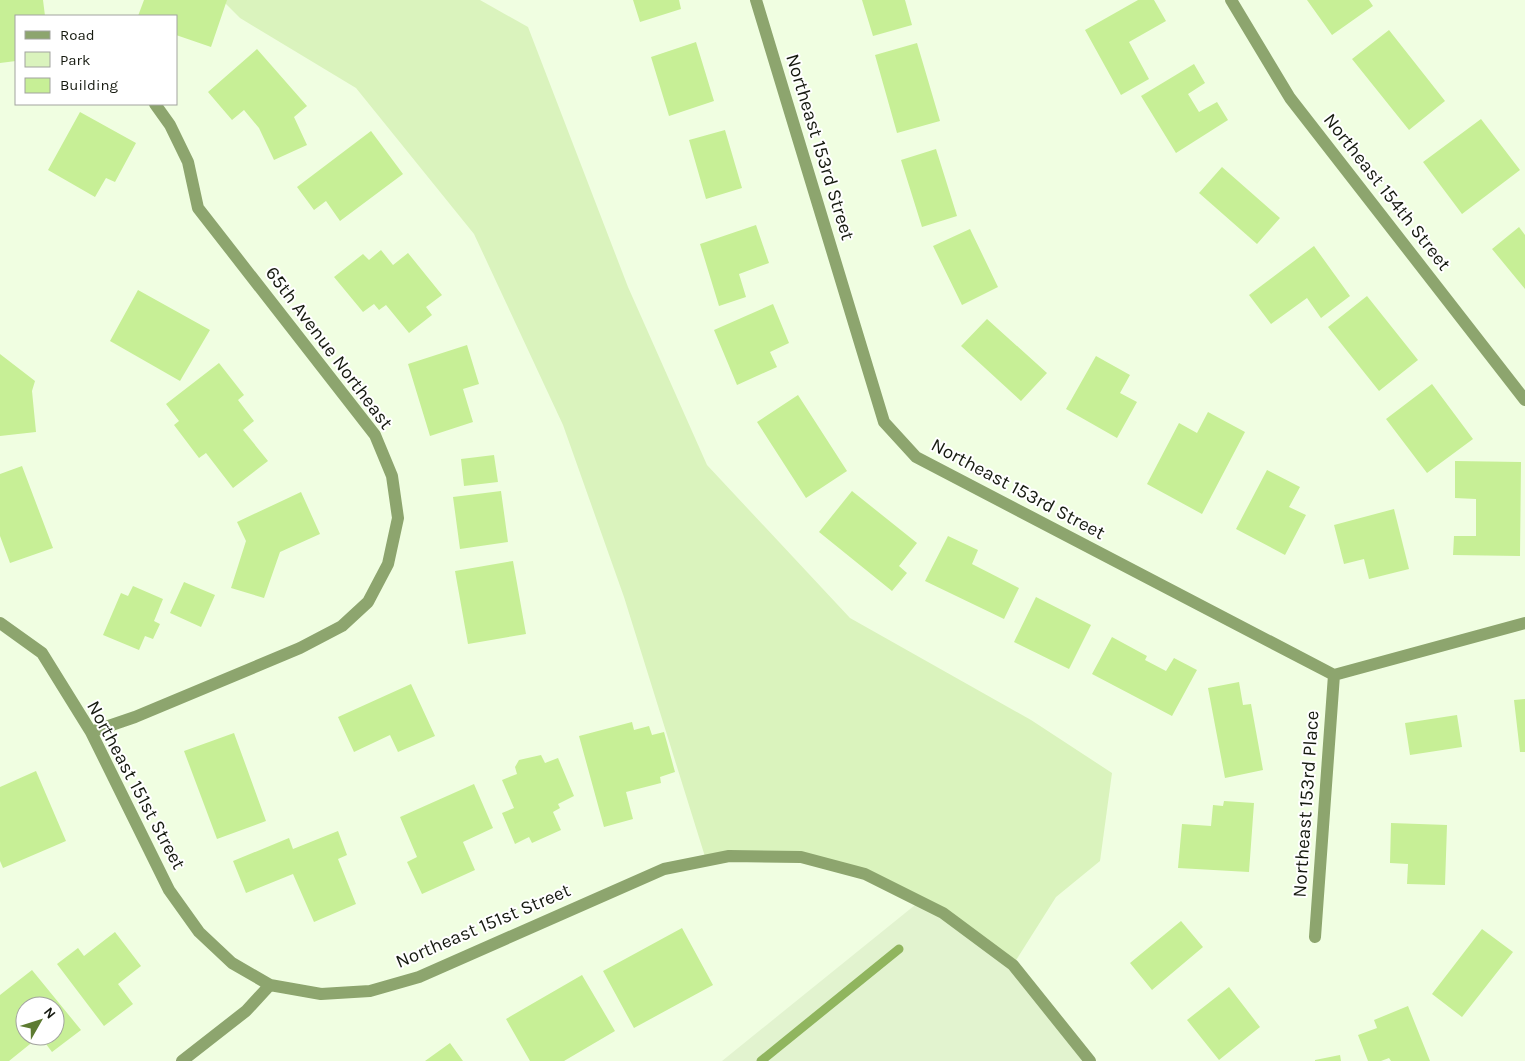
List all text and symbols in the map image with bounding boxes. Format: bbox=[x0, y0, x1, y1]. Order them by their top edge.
legend bbox=[15, 15, 178, 105]
text: Road bbox=[60, 26, 95, 44]
text: Park bbox=[60, 51, 90, 69]
street label: Northeast 153rd Street bbox=[781, 51, 859, 243]
text: Building bbox=[60, 76, 118, 94]
street label: Northeast 154th Street bbox=[1319, 109, 1455, 275]
street label: 65th Avenue Northeast bbox=[261, 262, 397, 434]
street label: Northeast 153rd Street bbox=[927, 434, 1109, 544]
street label: Northeast 151st Street bbox=[82, 697, 190, 873]
street label: Northeast 153rd Place bbox=[1288, 710, 1324, 898]
street label: Northeast 151st Street bbox=[392, 879, 574, 973]
north arrow bbox=[15, 996, 65, 1046]
text: N bbox=[40, 1004, 59, 1022]

